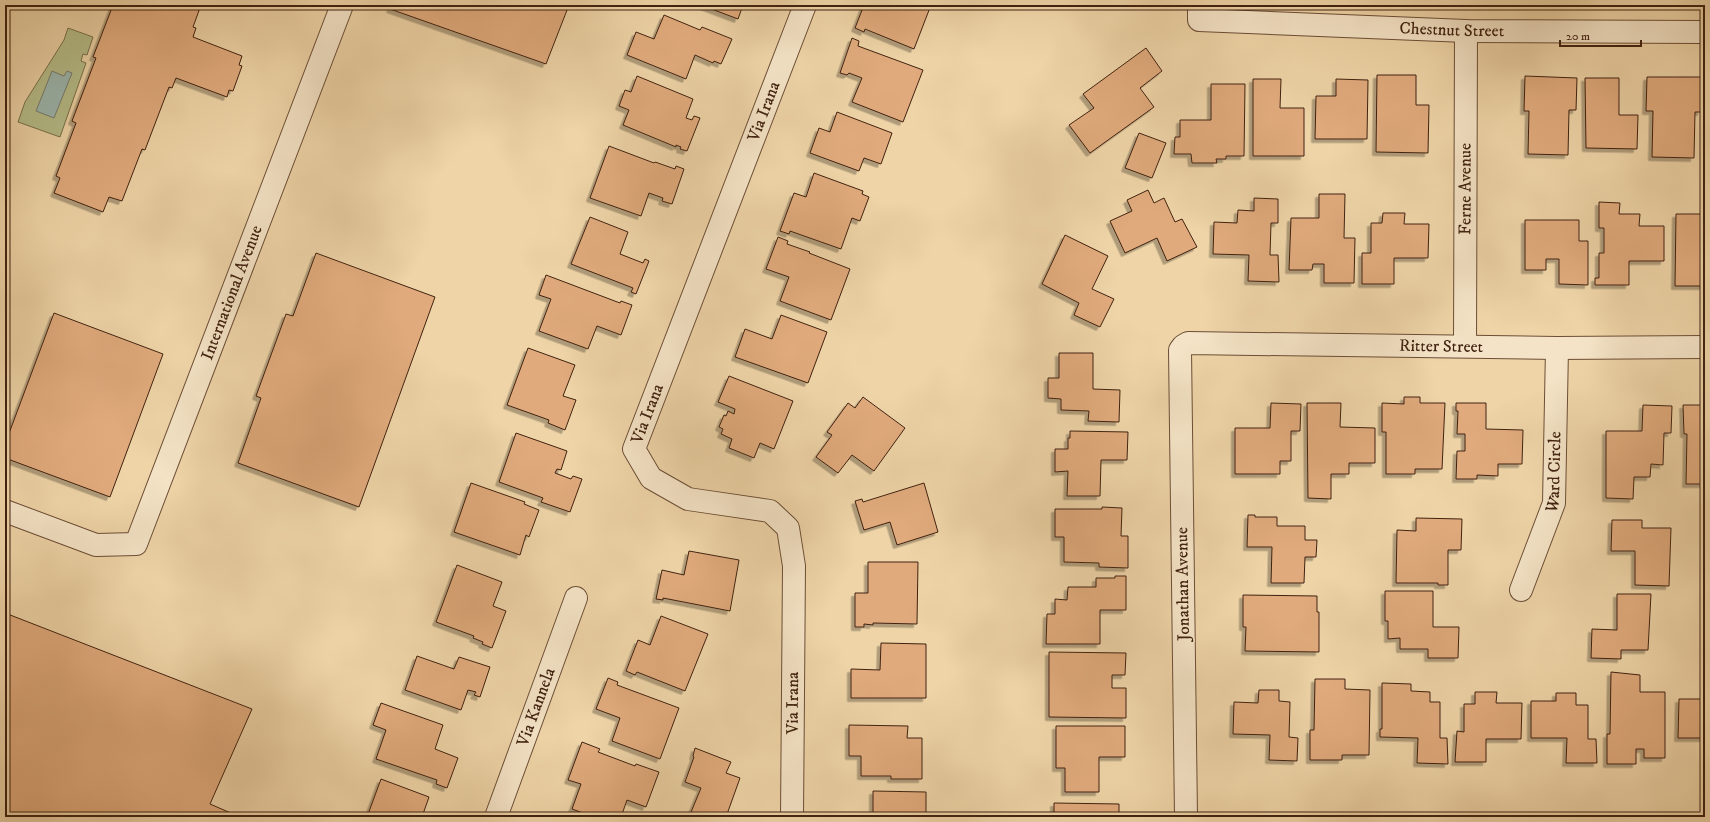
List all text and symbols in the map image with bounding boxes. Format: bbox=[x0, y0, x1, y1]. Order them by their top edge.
street label: Chestnut Street bbox=[1399, 17, 1505, 42]
scale bar bbox=[1560, 22, 1641, 48]
text: 20 m bbox=[1566, 29, 1590, 44]
street label: Via Irana bbox=[742, 78, 786, 146]
street label: Ferne Avenue bbox=[1454, 143, 1477, 235]
street label: International Avenue bbox=[196, 222, 268, 364]
street label: Ritter Street bbox=[1399, 335, 1484, 358]
street label: Via Irana bbox=[626, 380, 669, 448]
street label: Ward Circle bbox=[1540, 431, 1566, 517]
street label: Jonathan Avenue bbox=[1171, 527, 1195, 643]
street label: Via Kannela bbox=[511, 664, 561, 750]
street label: Via Irana bbox=[782, 671, 804, 735]

